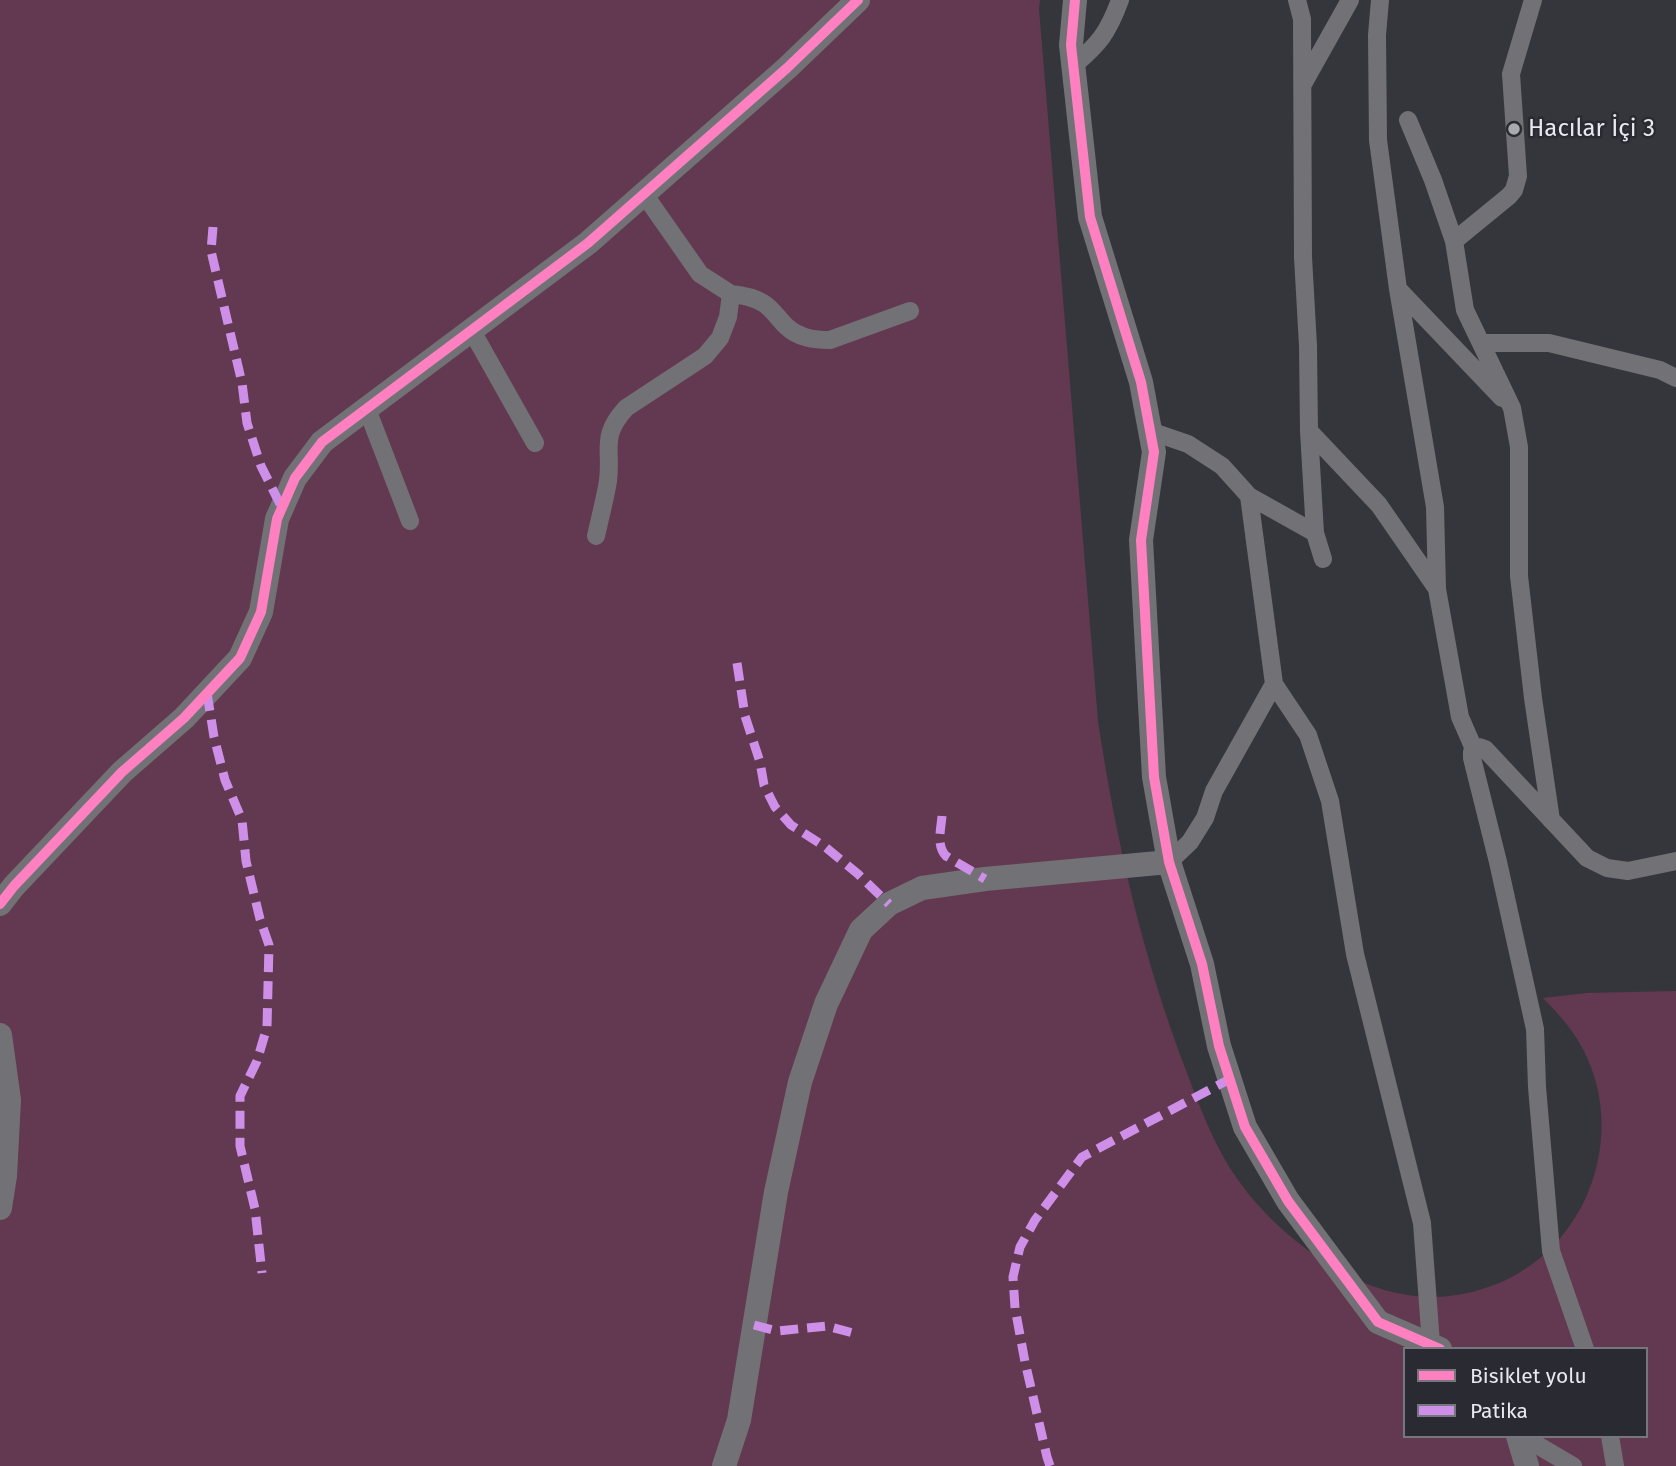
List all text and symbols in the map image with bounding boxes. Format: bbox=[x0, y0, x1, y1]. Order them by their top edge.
place label: Hacılar İçi 3 bbox=[1528, 115, 1655, 143]
marker: Hacılar İçi 3 bbox=[1506, 121, 1522, 137]
legend bbox=[1403, 1347, 1648, 1438]
text: Bisiklet yolu bbox=[1470, 1363, 1587, 1389]
text: Patika bbox=[1470, 1398, 1528, 1424]

